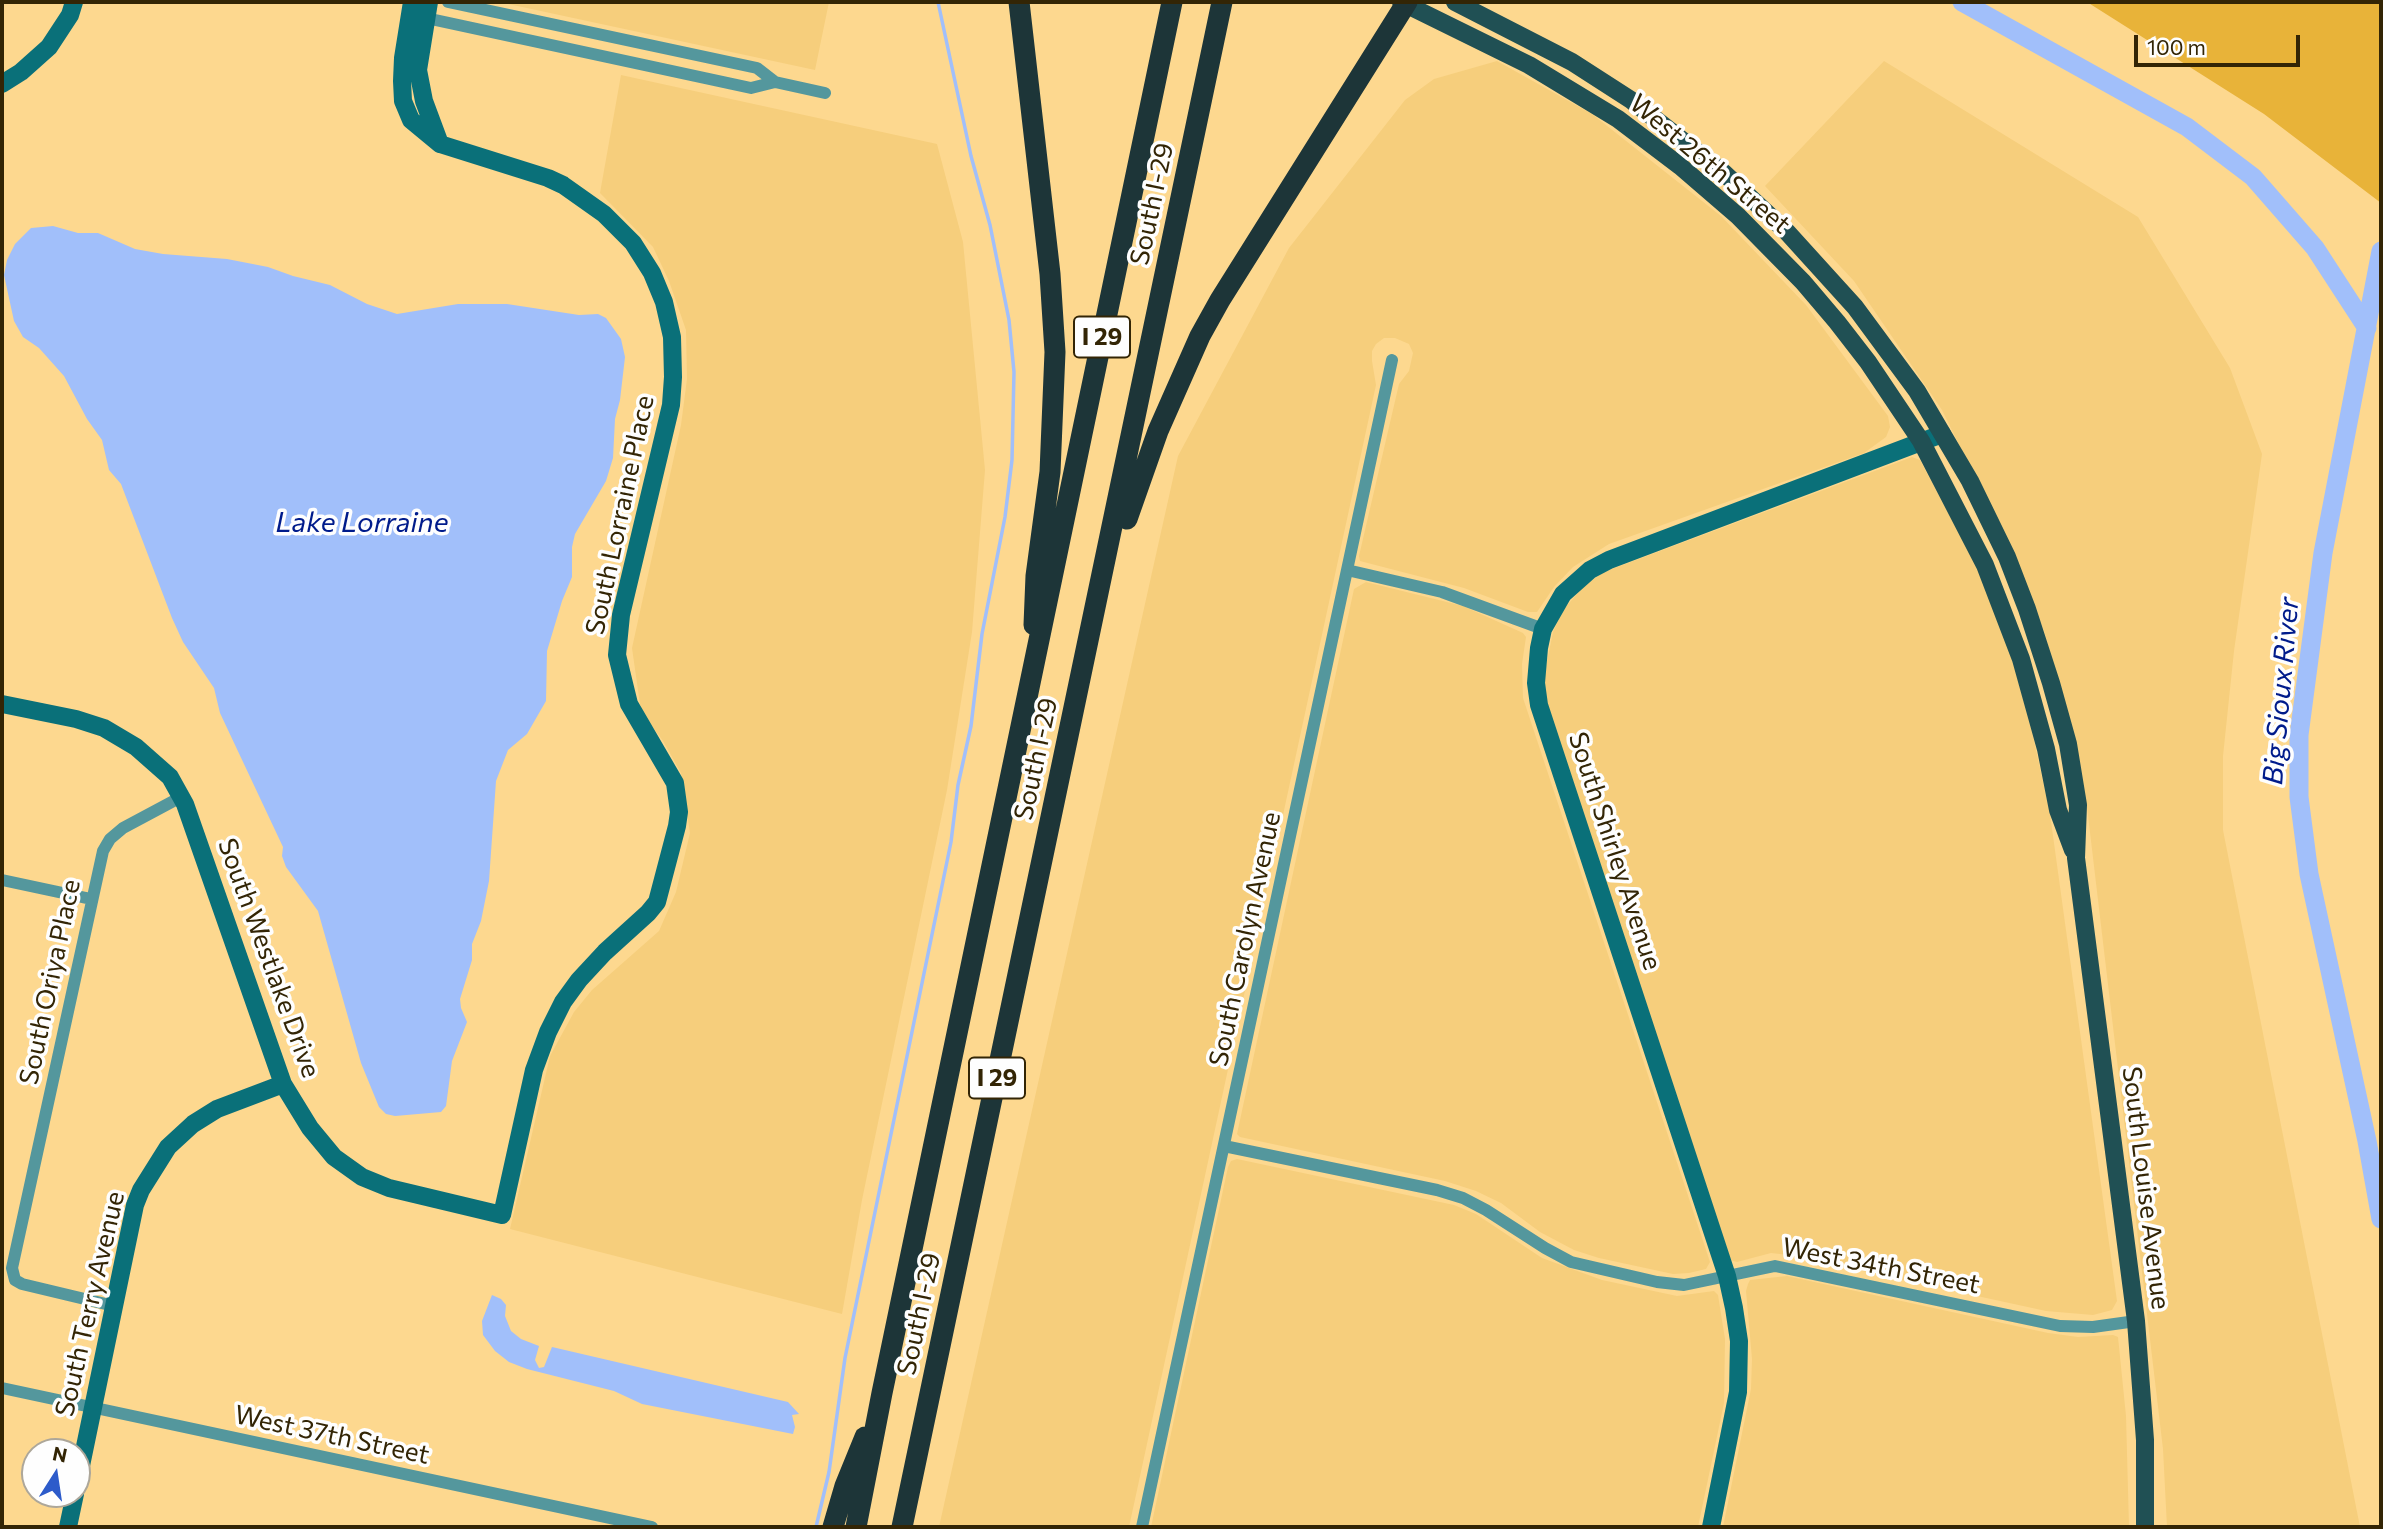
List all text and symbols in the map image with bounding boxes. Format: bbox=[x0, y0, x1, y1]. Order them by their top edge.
scale bar bbox=[2138, 21, 2304, 65]
text: 100 m bbox=[2147, 34, 2206, 59]
street label: West 26th Street bbox=[1623, 88, 1797, 240]
street label: South I-29 bbox=[1124, 140, 1180, 268]
road number: I 29 bbox=[1074, 316, 1130, 358]
street label: South Lorraine Place bbox=[579, 393, 661, 637]
water label: Lake Lorraine bbox=[276, 506, 448, 540]
water label: Big Sioux River bbox=[2256, 596, 2306, 786]
street label: South I-29 bbox=[1008, 695, 1064, 823]
street label: South Shirley Avenue bbox=[1562, 728, 1668, 974]
street label: South Carolyn Avenue bbox=[1203, 809, 1287, 1069]
street label: South Westlake Drive bbox=[211, 834, 327, 1082]
street label: South Oriya Place bbox=[13, 877, 87, 1087]
road number: I 29 bbox=[969, 1058, 1025, 1098]
street label: South Louise Avenue bbox=[2116, 1065, 2176, 1311]
street label: South Terry Avenue bbox=[49, 1188, 131, 1420]
street label: West 34th Street bbox=[1780, 1232, 1982, 1300]
street label: South I-29 bbox=[891, 1250, 947, 1378]
street label: West 37th Street bbox=[232, 1399, 432, 1471]
north arrow bbox=[21, 1438, 91, 1508]
text: N bbox=[51, 1441, 69, 1467]

